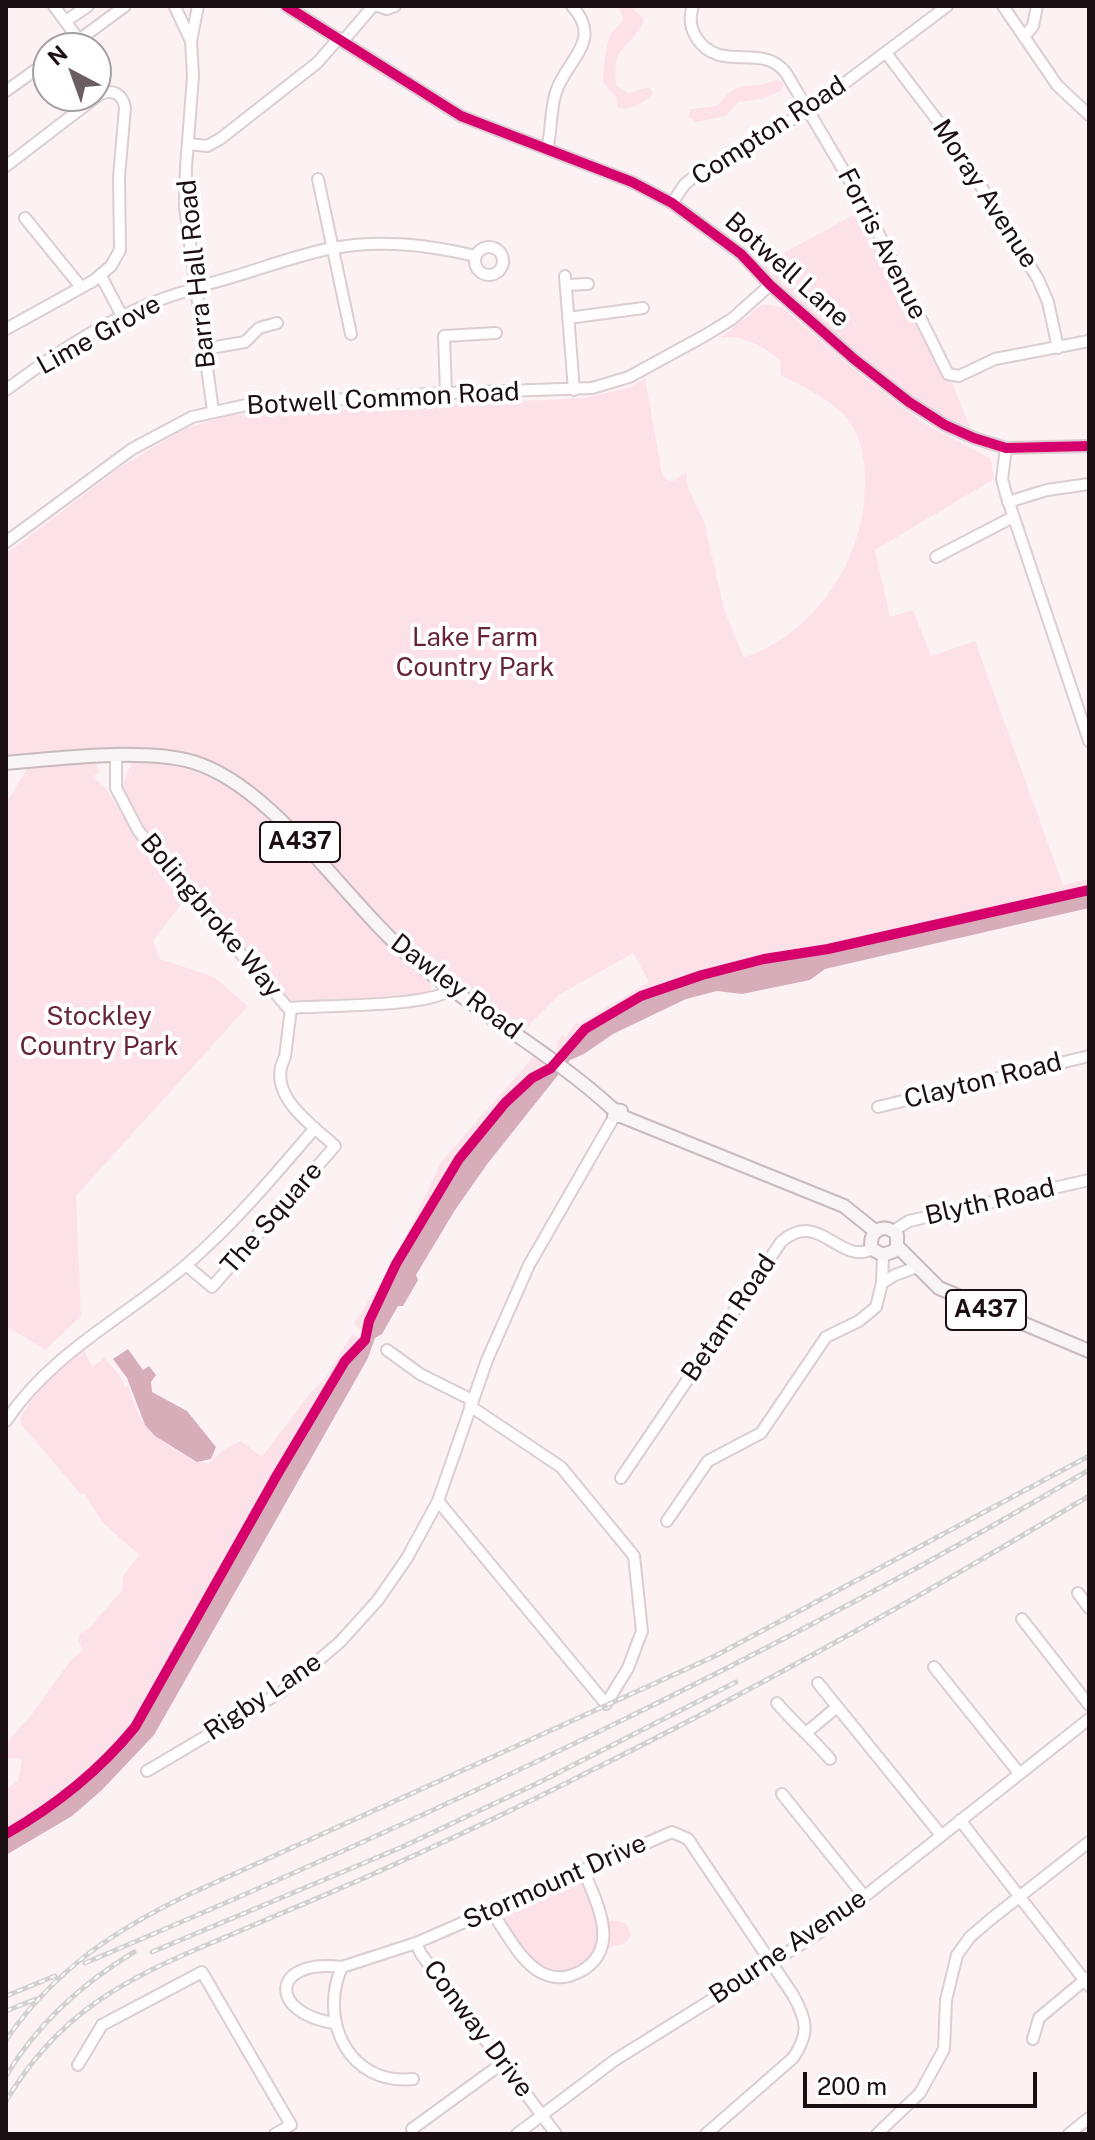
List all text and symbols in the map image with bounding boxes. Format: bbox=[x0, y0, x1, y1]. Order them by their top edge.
north arrow bbox=[32, 32, 112, 112]
text: N bbox=[43, 40, 73, 71]
street label: Compton Road bbox=[686, 70, 852, 192]
street label: Moray Avenue bbox=[925, 114, 1045, 274]
street label: Forris Avenue bbox=[831, 163, 933, 325]
street label: Barra Hall Road bbox=[172, 178, 222, 370]
street label: Botwell Lane bbox=[718, 206, 856, 334]
street label: Lime Grove bbox=[32, 288, 166, 382]
street label: Botwell Common Road bbox=[246, 376, 520, 422]
park label: Lake Farm Country Park bbox=[396, 622, 554, 684]
road number: A437 bbox=[260, 822, 340, 862]
street label: Bolingbroke Way bbox=[133, 828, 289, 1004]
street label: Dawley Road bbox=[384, 928, 528, 1046]
park label: Stockley Country Park bbox=[20, 1001, 178, 1062]
street label: Clayton Road bbox=[901, 1046, 1065, 1116]
street label: The Square bbox=[215, 1155, 329, 1281]
street label: Blyth Road bbox=[922, 1172, 1058, 1232]
street label: Betam Road bbox=[675, 1249, 783, 1387]
road number: A437 bbox=[946, 1290, 1026, 1330]
street label: Rigby Lane bbox=[199, 1647, 327, 1747]
street label: Stormount Drive bbox=[459, 1828, 651, 1936]
street label: Bourne Avenue bbox=[703, 1883, 873, 2011]
street label: Conway Drive bbox=[416, 1954, 540, 2104]
scale bar bbox=[807, 2056, 1041, 2106]
text: 200 m bbox=[817, 2072, 887, 2100]

